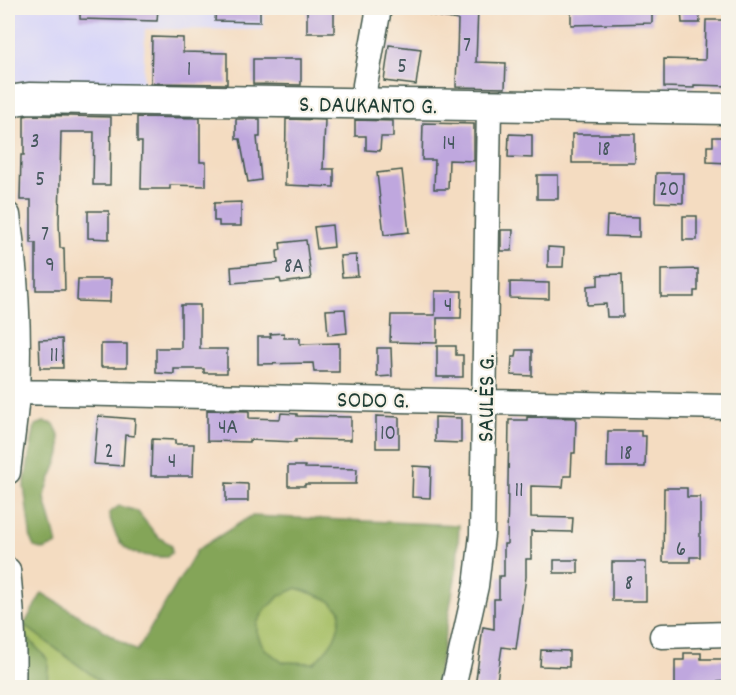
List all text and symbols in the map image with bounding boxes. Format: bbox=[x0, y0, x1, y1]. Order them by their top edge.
house number: 7 bbox=[463, 32, 471, 62]
house number: 5 bbox=[397, 53, 407, 83]
house number: 1 bbox=[187, 56, 191, 86]
street label: S. DAUKANTO G. bbox=[299, 89, 437, 125]
house number: 3 bbox=[30, 128, 40, 158]
house number: 14 bbox=[442, 130, 456, 160]
house number: 18 bbox=[597, 136, 611, 166]
house number: 5 bbox=[35, 166, 45, 196]
house number: 20 bbox=[659, 176, 679, 206]
house number: 7 bbox=[41, 221, 49, 251]
house number: 9 bbox=[45, 252, 55, 282]
house number: 8A bbox=[284, 253, 304, 283]
house number: 4 bbox=[444, 292, 452, 322]
house number: 11 bbox=[49, 342, 59, 372]
street label: SAULĖS G. bbox=[470, 354, 506, 442]
street label: SODO G. bbox=[337, 384, 409, 420]
house number: 4A bbox=[218, 414, 238, 444]
house number: 10 bbox=[380, 420, 396, 450]
house number: 2 bbox=[104, 438, 114, 468]
house number: 18 bbox=[619, 440, 633, 470]
house number: 4 bbox=[168, 448, 176, 478]
house number: 11 bbox=[514, 477, 524, 507]
house number: 6 bbox=[676, 536, 686, 566]
house number: 8 bbox=[625, 570, 633, 600]

